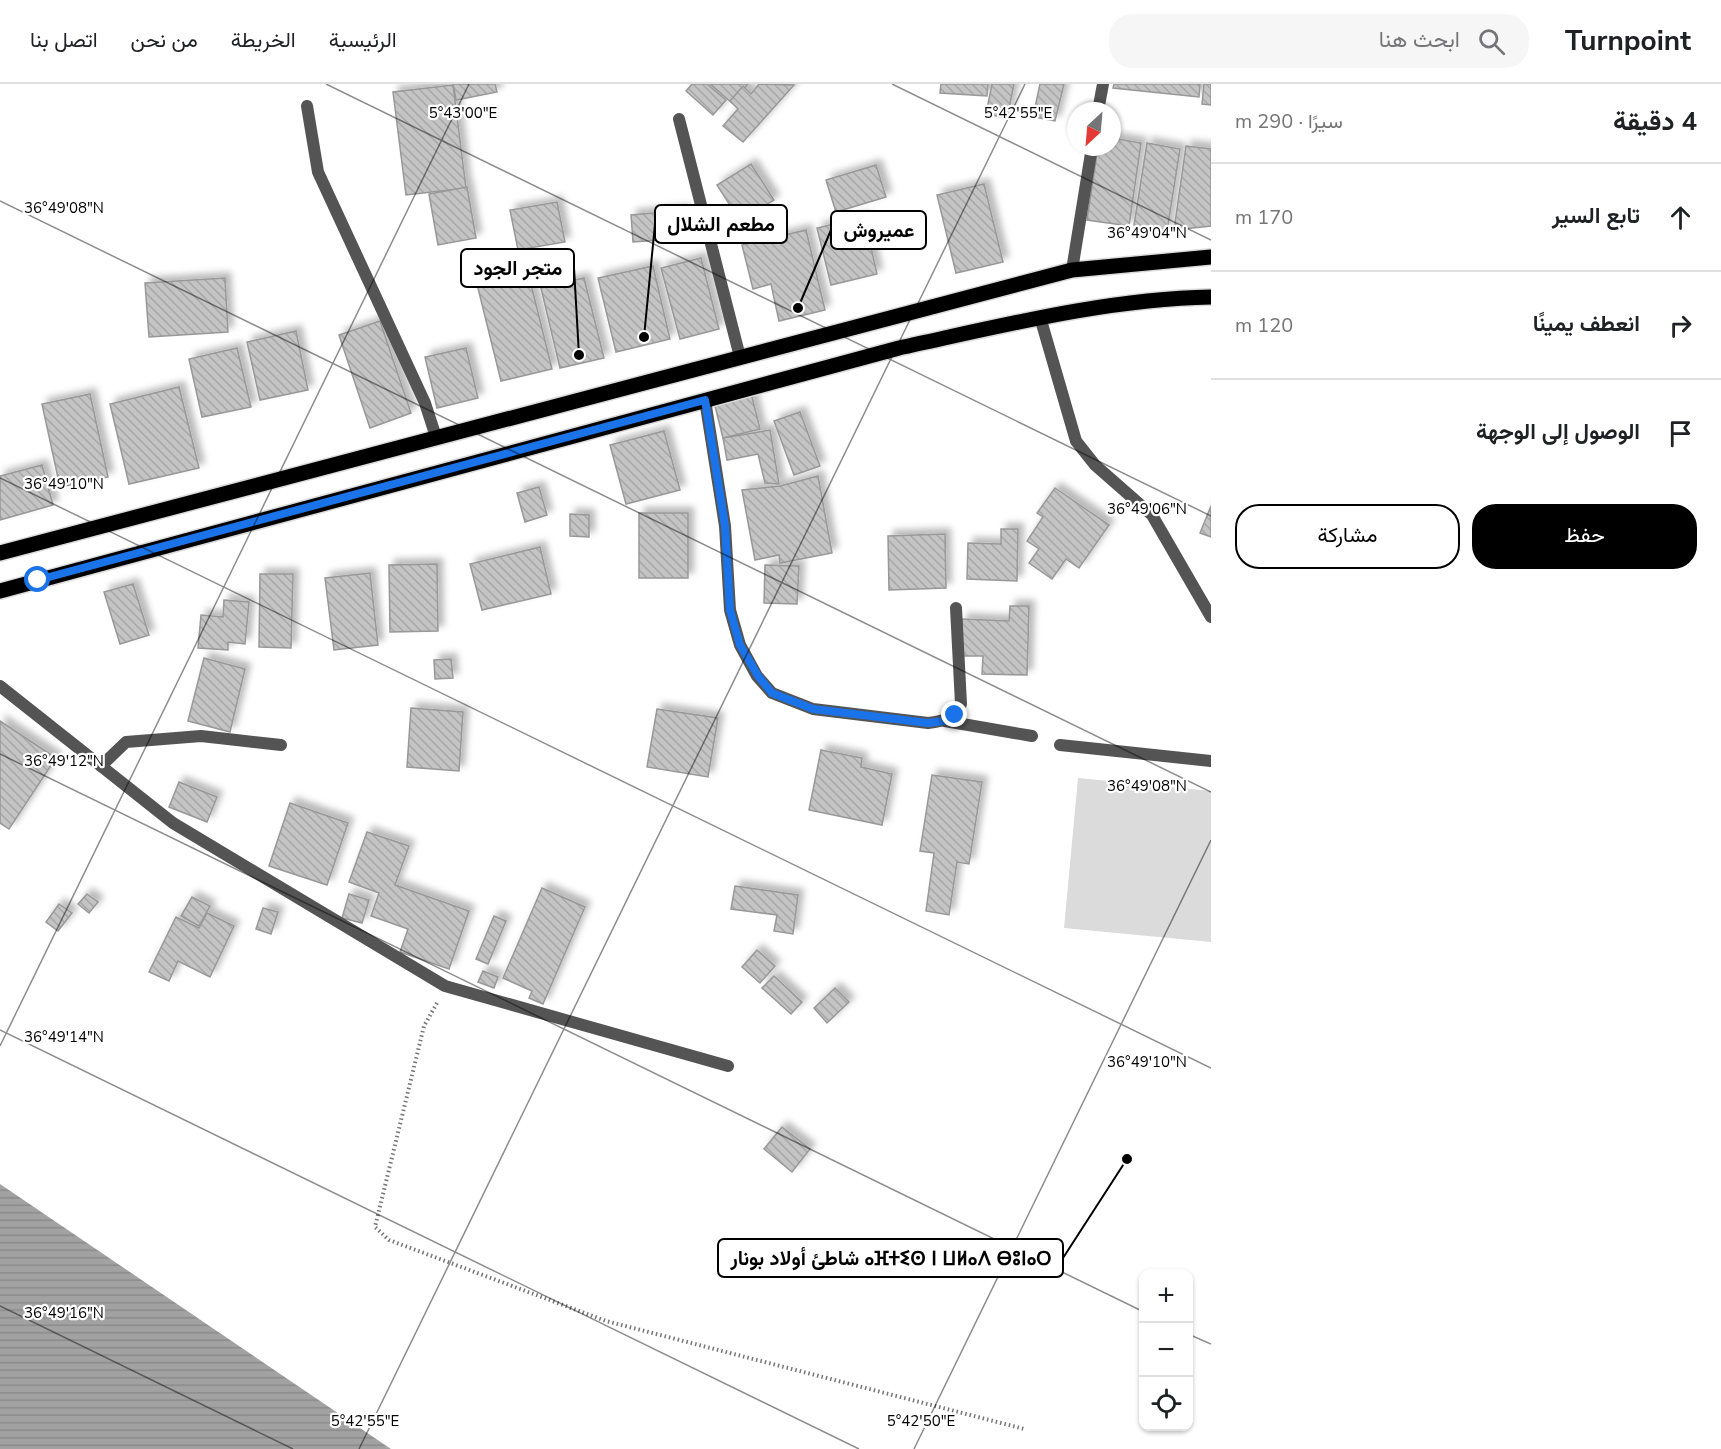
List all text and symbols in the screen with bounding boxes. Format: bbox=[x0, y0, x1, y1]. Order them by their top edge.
search box bbox=[1109, 14, 1529, 68]
text: Turnpoint bbox=[1565, 22, 1691, 60]
text: ابحث هنا bbox=[1379, 25, 1460, 55]
icon: search bbox=[1475, 25, 1508, 58]
text: اتصل بنا bbox=[30, 26, 98, 54]
text: من نحن bbox=[131, 26, 198, 54]
text: الخريطة bbox=[231, 26, 296, 54]
text: الرئيسية bbox=[329, 26, 397, 54]
north arrow bbox=[1067, 102, 1121, 156]
text: 5°43'00"E bbox=[429, 103, 497, 123]
text: 5°42'55"E bbox=[984, 103, 1052, 123]
text: 4 دقيقة bbox=[1613, 104, 1697, 139]
text: سيرًا · 290 m bbox=[1235, 108, 1343, 135]
text: 36°49'08"N bbox=[24, 198, 104, 218]
text: تابع السير bbox=[1552, 201, 1640, 231]
icon: ahead bbox=[1664, 201, 1697, 234]
text: 170 m bbox=[1235, 204, 1293, 231]
callout: مطعم الشلال bbox=[655, 205, 787, 243]
text: مطعم الشلال bbox=[667, 211, 775, 238]
callout: عميروش bbox=[831, 211, 926, 249]
text: عميروش bbox=[844, 217, 915, 244]
text: 36°49'04"N bbox=[1107, 223, 1187, 243]
callout: متجر الجود bbox=[461, 249, 574, 287]
text: متجر الجود bbox=[474, 255, 563, 282]
text: انعطف يمينًا bbox=[1533, 309, 1640, 339]
icon: right bbox=[1664, 309, 1697, 342]
text: 120 m bbox=[1235, 312, 1293, 339]
text: الوصول إلى الوجهة bbox=[1476, 417, 1640, 447]
icon: arrive bbox=[1664, 417, 1697, 450]
text: 36°49'10"N bbox=[24, 474, 104, 494]
text: 36°49'06"N bbox=[1107, 499, 1187, 519]
button: مشاركة bbox=[1235, 504, 1460, 569]
button: حفظ bbox=[1472, 504, 1697, 569]
route start bbox=[24, 566, 50, 592]
route end bbox=[941, 701, 967, 727]
text: 36°49'12"N bbox=[24, 751, 104, 771]
text: 36°49'08"N bbox=[1107, 776, 1187, 796]
text: 36°49'14"N bbox=[24, 1027, 104, 1047]
text: 36°49'10"N bbox=[1107, 1052, 1187, 1072]
callout: شاطئ أولاد بونار ⴰⴼⵜⵉⵙ ⵏ ⵡⵍⴰⴷ ⴱⵓⵏⴰⵔ bbox=[718, 1239, 1063, 1277]
text: شاطئ أولاد بونار ⴰⴼⵜⵉⵙ ⵏ ⵡⵍⴰⴷ ⴱⵓⵏⴰⵔ bbox=[729, 1245, 1052, 1272]
map controls bbox=[1139, 1269, 1193, 1431]
button: + bbox=[1139, 1269, 1193, 1323]
text: 36°49'16"N bbox=[24, 1303, 104, 1323]
button: − bbox=[1139, 1323, 1193, 1377]
button: locate bbox=[1139, 1377, 1193, 1431]
text: 5°42'55"E bbox=[331, 1411, 399, 1431]
text: 5°42'50"E bbox=[887, 1411, 955, 1431]

